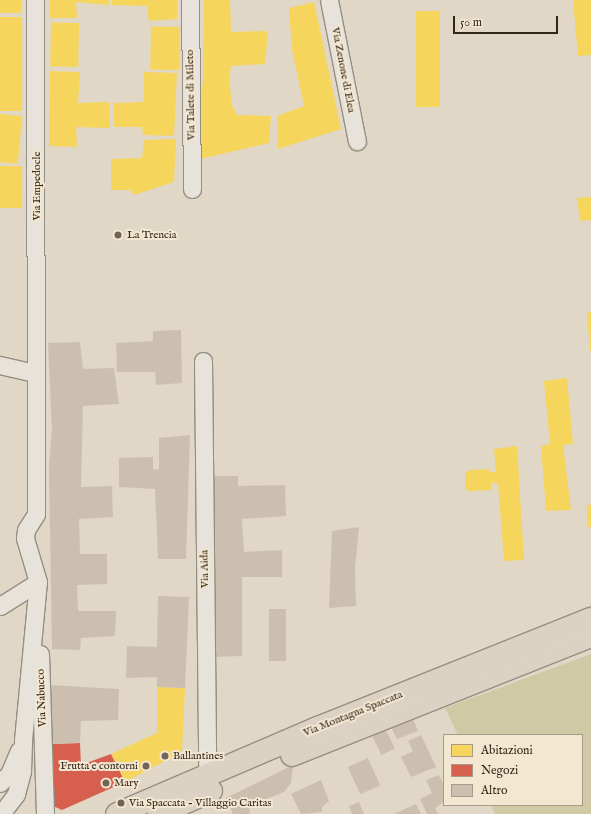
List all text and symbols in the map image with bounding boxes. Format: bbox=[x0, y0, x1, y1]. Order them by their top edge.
scale bar bbox=[455, 8, 560, 34]
text: 50 m bbox=[460, 15, 482, 30]
street label: Via Zenone di Elea bbox=[328, 26, 358, 114]
street label: Via Talete di Mileto bbox=[184, 50, 198, 140]
street label: Via Empedocle bbox=[30, 152, 44, 220]
place label: La Trencia bbox=[127, 228, 177, 242]
marker: La Trencia bbox=[112, 229, 124, 241]
street label: Via Aida bbox=[198, 550, 212, 588]
street label: Via Nabucco bbox=[34, 669, 50, 727]
street label: Via Montagna Spaccata bbox=[301, 688, 405, 740]
legend bbox=[443, 734, 583, 806]
text: Abitazioni bbox=[481, 743, 533, 758]
place label: Ballantines bbox=[173, 749, 223, 763]
marker: Ballantines bbox=[160, 751, 170, 761]
place label: Frutta e contorni bbox=[60, 759, 138, 773]
marker: Frutta e contorni bbox=[141, 761, 151, 771]
text: Negozi bbox=[481, 763, 518, 778]
place label: Mary bbox=[114, 776, 139, 790]
marker: Mary bbox=[101, 778, 111, 788]
text: Altro bbox=[481, 783, 507, 798]
place label: Via Spaccata - Villaggio Caritas bbox=[129, 796, 271, 810]
marker: Via Spaccata - Villaggio Caritas bbox=[116, 798, 126, 808]

